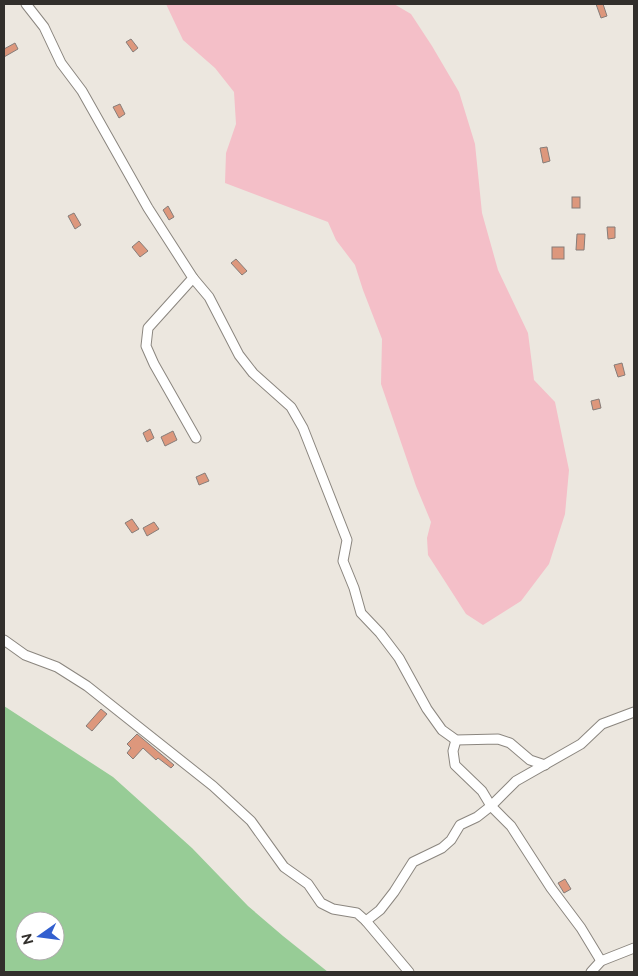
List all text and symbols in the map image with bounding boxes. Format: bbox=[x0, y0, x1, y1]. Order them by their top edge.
north arrow bbox=[15, 911, 65, 961]
text: N bbox=[18, 932, 36, 946]

